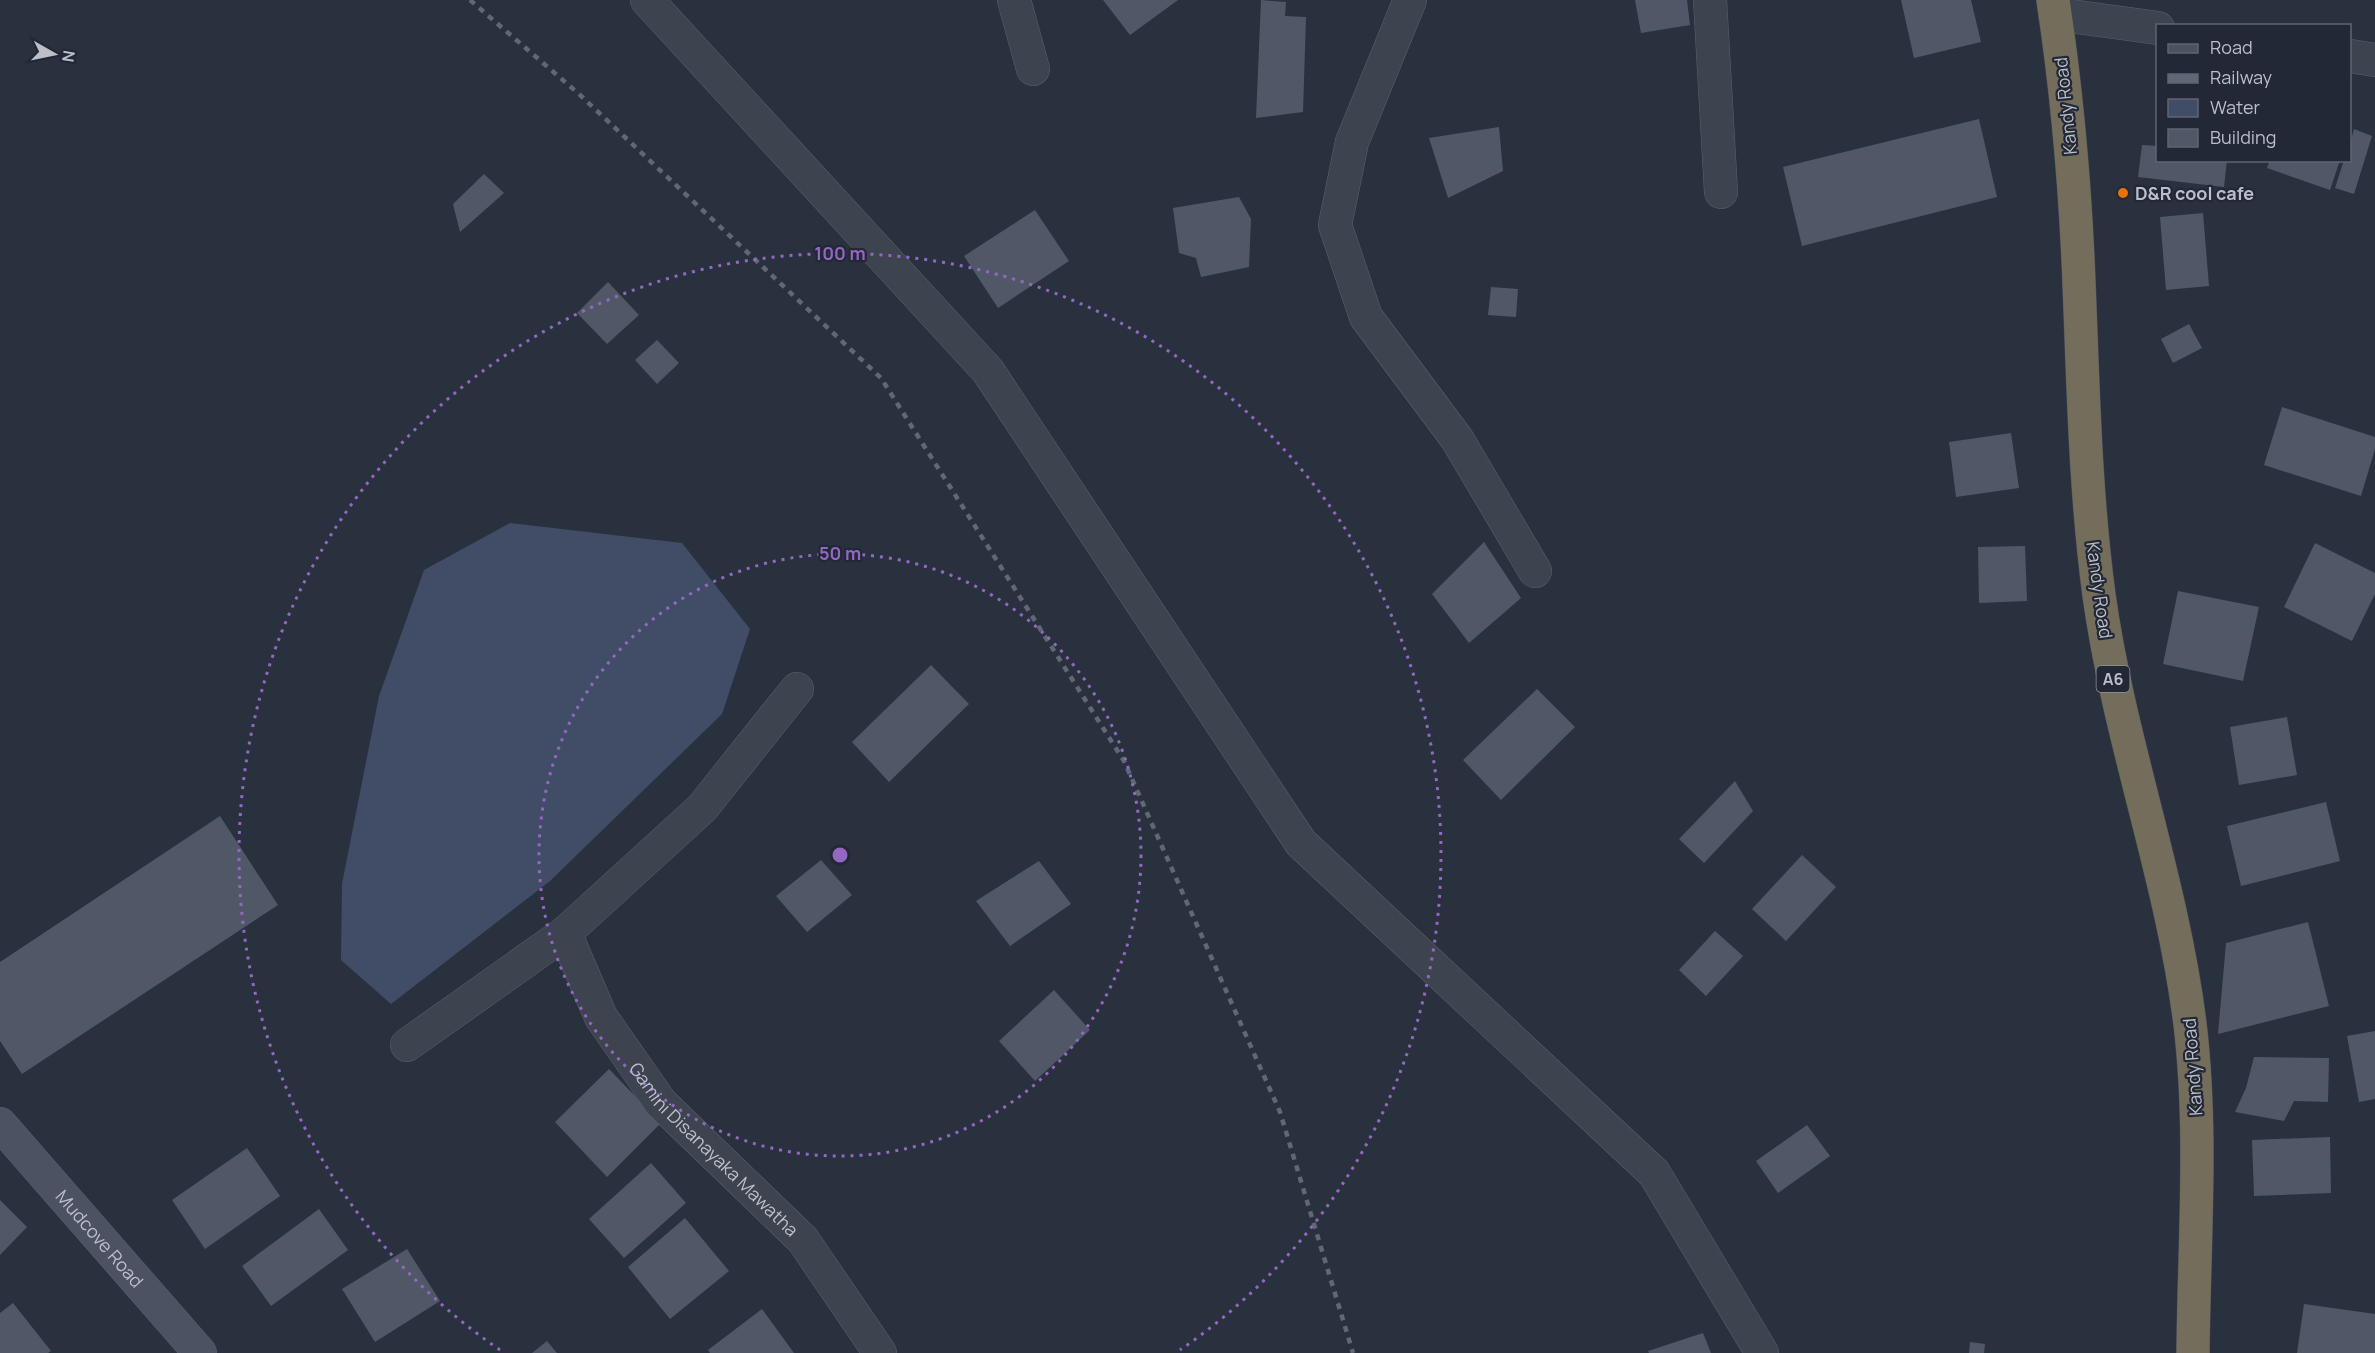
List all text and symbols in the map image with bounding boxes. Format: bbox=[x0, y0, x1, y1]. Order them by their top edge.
north arrow bbox=[24, 24, 84, 84]
legend bbox=[2156, 24, 2351, 162]
text: Road bbox=[2210, 35, 2253, 59]
text: N bbox=[57, 49, 81, 64]
street label: Kandy Road bbox=[2048, 56, 2082, 156]
text: Railway bbox=[2210, 65, 2272, 89]
text: Water bbox=[2210, 95, 2260, 119]
text: Building bbox=[2210, 125, 2276, 149]
place label: D&R cool cafe bbox=[2135, 181, 2254, 205]
marker: D&R cool cafe bbox=[2116, 186, 2130, 200]
text: 100 m bbox=[814, 241, 866, 265]
street label: Kandy Road bbox=[2081, 540, 2119, 640]
text: 50 m bbox=[819, 541, 861, 565]
road number: A6 bbox=[2096, 666, 2130, 692]
centre of rings bbox=[830, 845, 850, 865]
street label: Kandy Road bbox=[2177, 1017, 2207, 1117]
street label: Gamini Disanayaka Mawatha bbox=[624, 1057, 804, 1241]
street label: Mudcove Road bbox=[51, 1185, 149, 1292]

